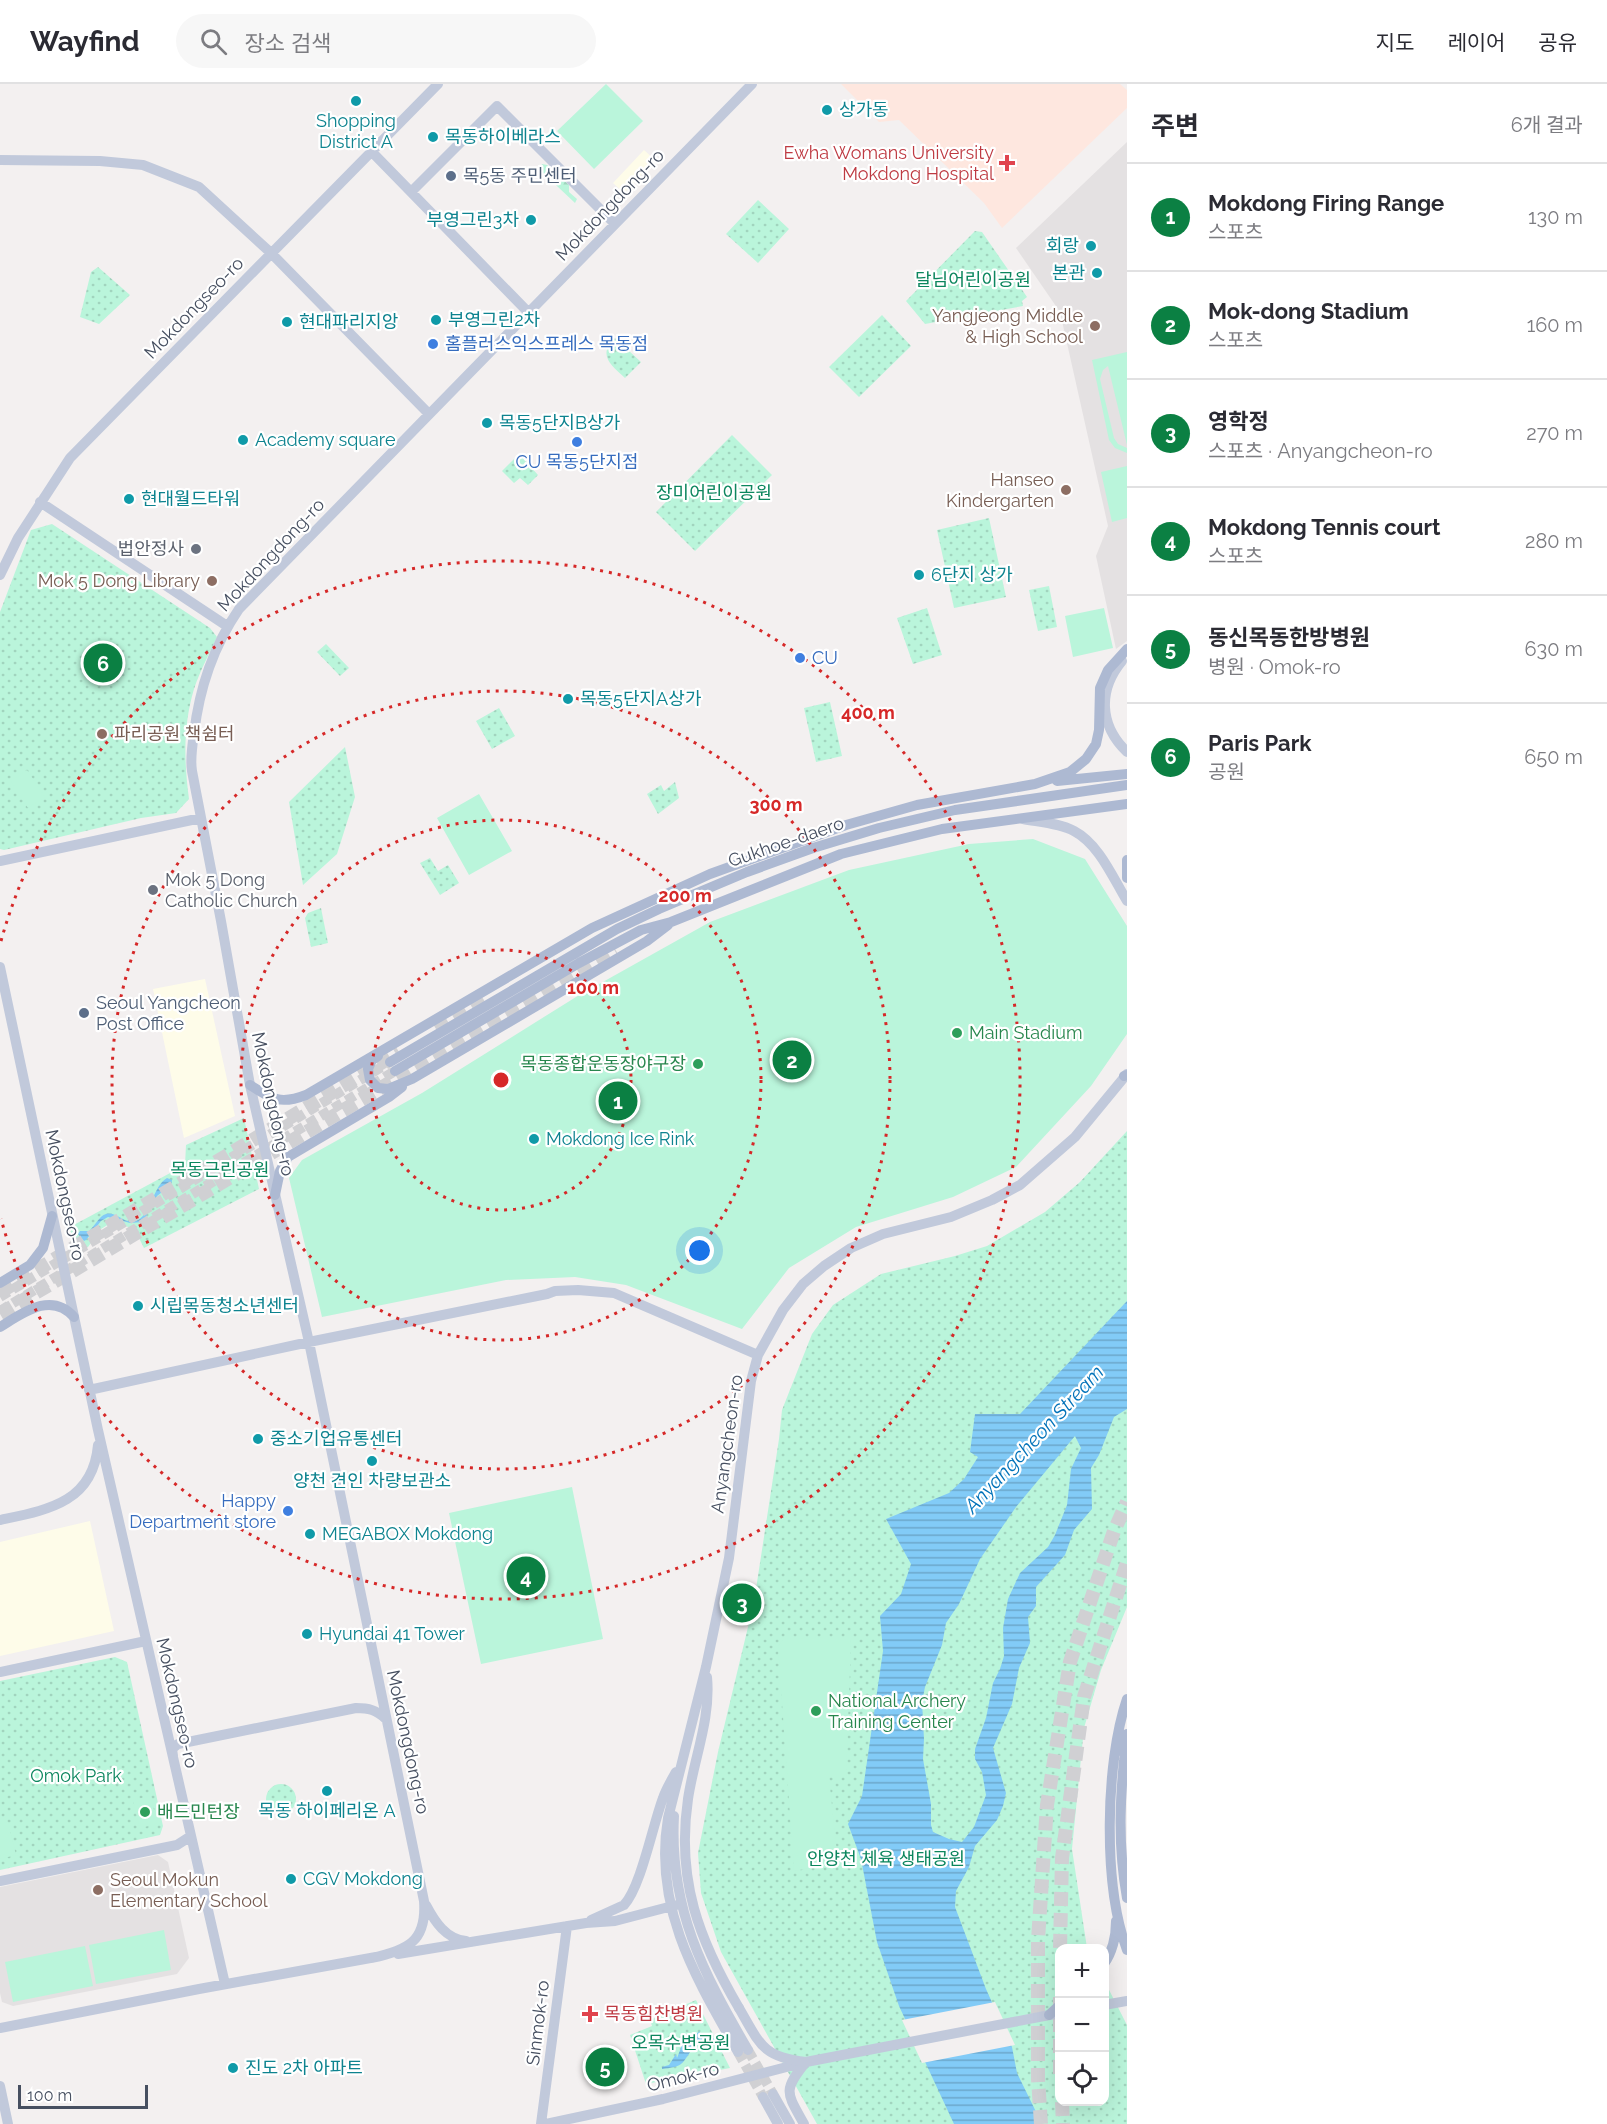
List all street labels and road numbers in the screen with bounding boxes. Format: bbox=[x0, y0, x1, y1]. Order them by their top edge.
street label: Mokdongdong-ro bbox=[551, 144, 668, 265]
street label: Mokdongseo-ro bbox=[140, 252, 248, 363]
street label: Mokdongdong-ro bbox=[213, 494, 329, 616]
street label: Gukhoe-daero bbox=[725, 812, 847, 871]
street label: Mokdongdong-ro bbox=[248, 1030, 299, 1178]
street label: Mokdongseo-ro bbox=[41, 1128, 90, 1263]
street label: Anyangcheon-ro bbox=[706, 1373, 747, 1515]
street label: Mokdongseo-ro bbox=[152, 1636, 203, 1770]
street label: Mokdongdong-ro bbox=[383, 1668, 434, 1816]
street label: Sinmok-ro bbox=[522, 1979, 553, 2067]
street label: Omok-ro bbox=[645, 2057, 721, 2096]

